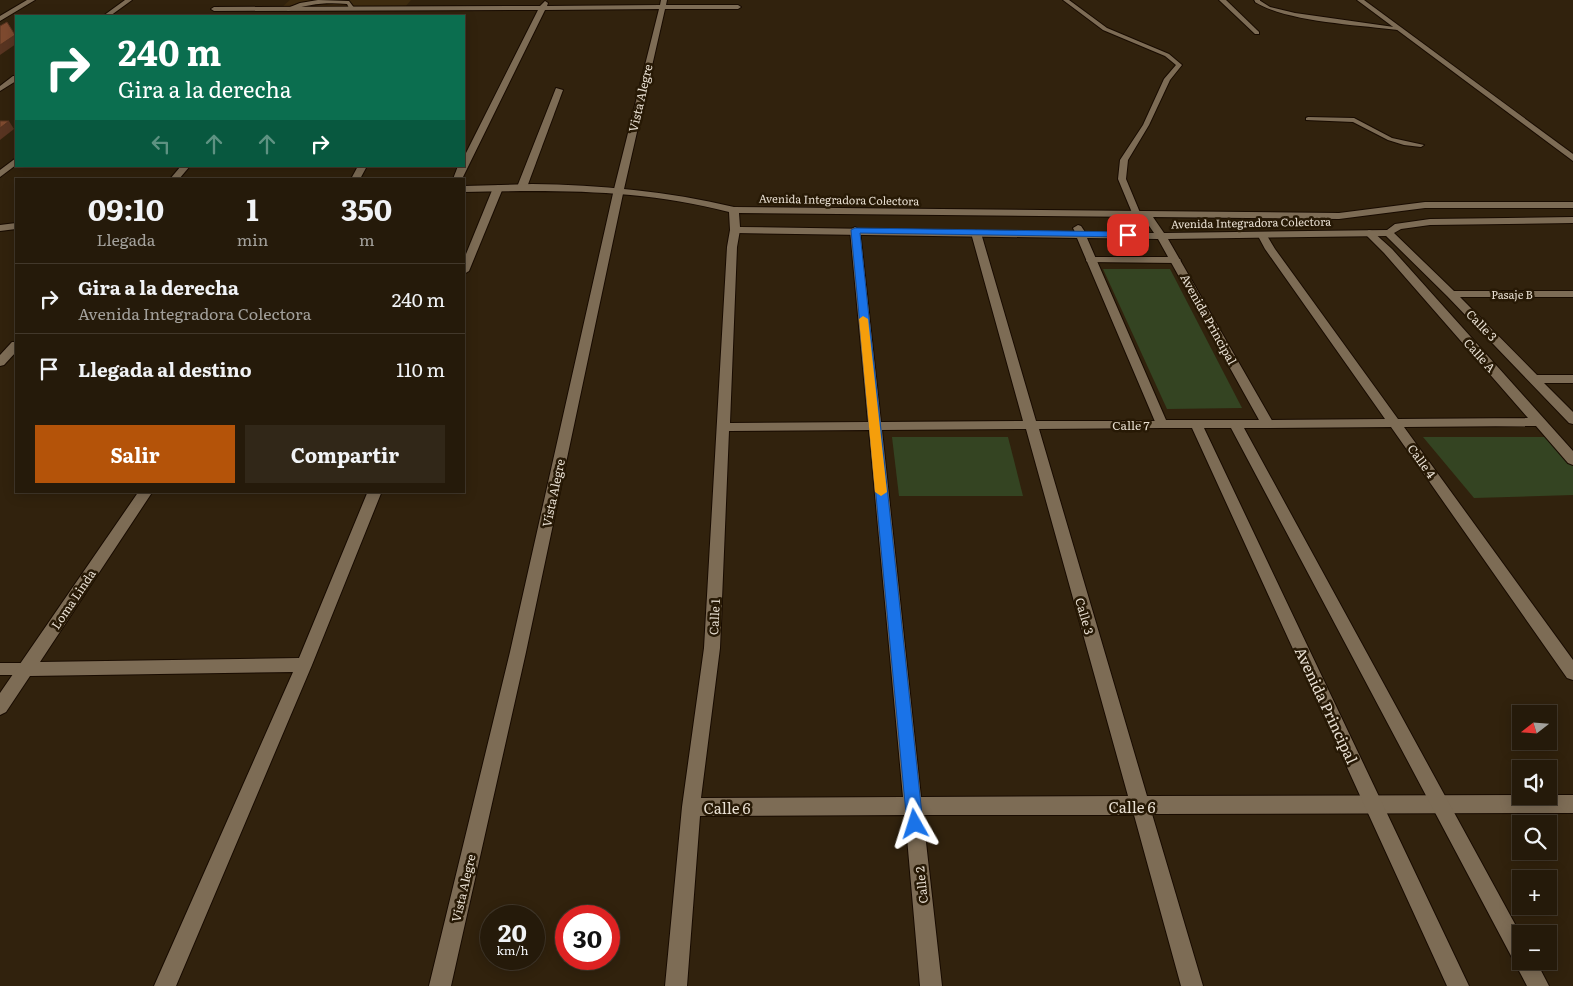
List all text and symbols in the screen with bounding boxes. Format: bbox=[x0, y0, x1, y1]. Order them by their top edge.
text: 240 m bbox=[118, 25, 221, 77]
icon: right bbox=[35, 35, 100, 100]
street label: Vista Alegre bbox=[623, 62, 657, 134]
text: Gira a la derecha bbox=[118, 72, 292, 105]
icon: left bbox=[147, 130, 175, 158]
icon: ahead bbox=[200, 130, 228, 158]
icon: ahead bbox=[253, 130, 281, 158]
icon: right bbox=[306, 130, 334, 158]
text: 09:10 bbox=[88, 186, 164, 230]
text: 1 bbox=[246, 186, 259, 230]
text: 350 bbox=[341, 186, 392, 230]
street label: Avenida Integradora Colectora bbox=[759, 190, 919, 208]
street label: Avenida Integradora Colectora bbox=[1171, 213, 1331, 231]
pin bbox=[1107, 214, 1149, 256]
icon: arrive bbox=[1114, 221, 1142, 249]
text: Llegada bbox=[96, 227, 155, 251]
text: min bbox=[237, 227, 268, 251]
text: m bbox=[359, 227, 374, 251]
street label: Avenida Principal bbox=[1177, 270, 1241, 368]
text: Gira a la derecha bbox=[78, 273, 239, 301]
icon: right bbox=[35, 285, 63, 313]
text: 240 m bbox=[392, 285, 445, 313]
street label: Pasaje B bbox=[1491, 286, 1533, 302]
text: Avenida Integradora Colectora bbox=[78, 301, 311, 325]
street label: Calle 3 bbox=[1462, 305, 1502, 345]
street label: Calle A bbox=[1460, 334, 1500, 376]
icon: arrive bbox=[35, 355, 63, 383]
text: Llegada al destino bbox=[78, 355, 252, 383]
text: 110 m bbox=[396, 355, 445, 383]
street label: Calle 7 bbox=[1112, 416, 1150, 434]
button: Salir bbox=[35, 425, 235, 483]
button: Compartir bbox=[245, 425, 445, 483]
street label: Calle 4 bbox=[1404, 440, 1441, 482]
street label: Vista Alegre bbox=[537, 457, 569, 529]
street label: Loma Linda bbox=[46, 565, 100, 632]
street label: Calle 3 bbox=[1071, 595, 1099, 637]
street label: Calle 1 bbox=[704, 598, 724, 636]
street label: Avenida Principal bbox=[1290, 643, 1364, 767]
north arrow bbox=[1512, 705, 1558, 750]
map controls bbox=[1512, 705, 1557, 970]
button: sound bbox=[1512, 760, 1557, 805]
street label: Calle 6 bbox=[1108, 795, 1156, 818]
street label: Calle 6 bbox=[703, 796, 751, 819]
position arrow bbox=[888, 797, 940, 849]
button: search bbox=[1512, 815, 1557, 860]
street label: Vista Alegre bbox=[446, 852, 480, 924]
street label: Calle 2 bbox=[910, 865, 932, 905]
button: + bbox=[1512, 870, 1557, 915]
speed limit sign: 30 bbox=[555, 905, 620, 970]
text: 20 bbox=[498, 913, 527, 950]
button: − bbox=[1512, 925, 1557, 970]
text: km/h bbox=[497, 941, 528, 959]

